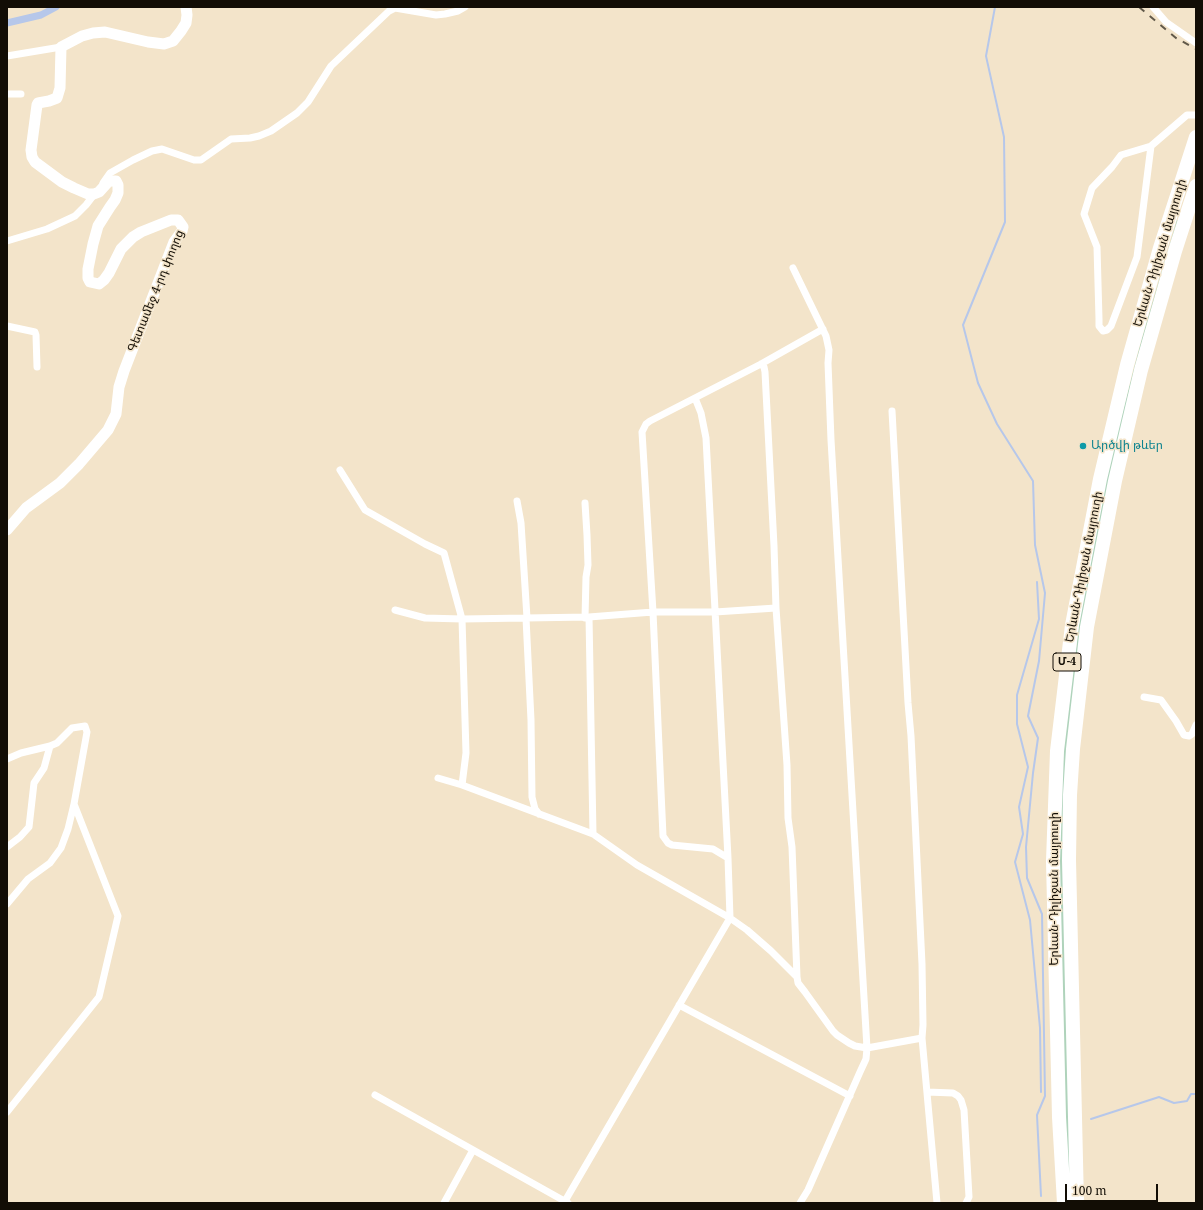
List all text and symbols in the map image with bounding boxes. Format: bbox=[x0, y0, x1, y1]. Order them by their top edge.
street label: Երևան-Դիլիջան մայրուղի bbox=[1131, 177, 1189, 329]
street label: Գետամեջ 4-րդ փողոց bbox=[125, 228, 187, 354]
place label: Արծվի թևեր bbox=[1091, 439, 1163, 453]
marker: Արծվի թևեր bbox=[1078, 441, 1088, 451]
street label: Երևան-Դիլիջան մայրուղի bbox=[1062, 490, 1106, 644]
road number: Մ-4 bbox=[1053, 653, 1081, 671]
street label: Երևան-Դիլիջան մայրուղի bbox=[1048, 812, 1062, 966]
scale bar bbox=[1067, 1176, 1160, 1202]
text: 100 m bbox=[1072, 1182, 1107, 1199]

